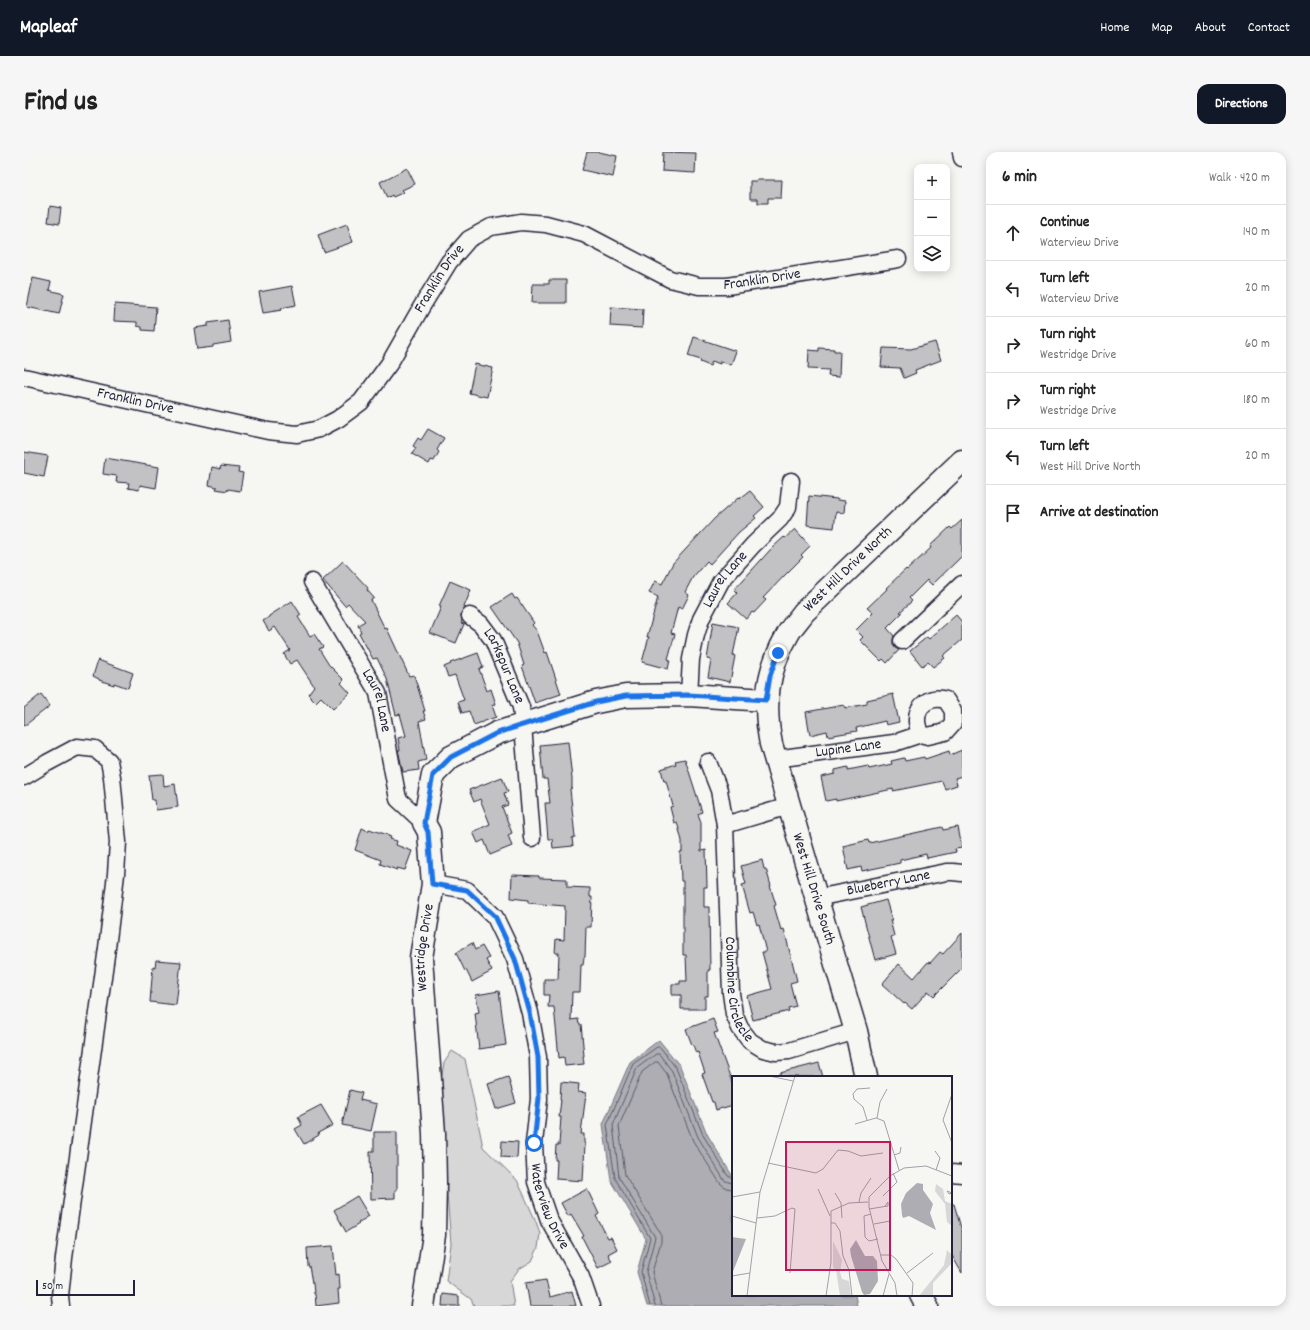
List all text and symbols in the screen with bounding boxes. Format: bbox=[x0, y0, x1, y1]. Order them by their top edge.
text: Mapleaf bbox=[20, 15, 77, 42]
text: Home bbox=[1100, 18, 1129, 38]
text: Map bbox=[1151, 18, 1173, 38]
text: About bbox=[1195, 18, 1226, 38]
text: Contact bbox=[1248, 18, 1290, 38]
text: Find us bbox=[24, 84, 98, 124]
button: Directions bbox=[1197, 84, 1286, 124]
map controls bbox=[914, 164, 950, 272]
button: + bbox=[914, 164, 950, 200]
text: 6 min bbox=[1002, 166, 1037, 190]
text: Walk · 420 m bbox=[1209, 169, 1270, 188]
button: − bbox=[914, 200, 950, 236]
text: Continue bbox=[1040, 212, 1089, 234]
icon: ahead bbox=[1002, 222, 1024, 244]
text: 140 m bbox=[1243, 223, 1270, 242]
text: Waterview Drive bbox=[1040, 234, 1119, 253]
button: layers bbox=[914, 236, 950, 272]
street label: Franklin Drive bbox=[409, 240, 471, 317]
street label: Franklin Drive bbox=[723, 263, 803, 297]
text: Turn left bbox=[1040, 268, 1089, 290]
icon: left bbox=[1002, 278, 1024, 300]
text: 20 m bbox=[1245, 279, 1270, 298]
text: Waterview Drive bbox=[1040, 290, 1119, 309]
text: Turn right bbox=[1040, 324, 1096, 346]
icon: right bbox=[1002, 334, 1024, 356]
text: 60 m bbox=[1245, 335, 1270, 354]
text: Westridge Drive bbox=[1040, 346, 1116, 365]
text: Turn right bbox=[1040, 380, 1096, 402]
street label: Franklin Drive bbox=[95, 382, 176, 421]
icon: right bbox=[1002, 390, 1024, 412]
text: 180 m bbox=[1243, 391, 1270, 410]
text: Westridge Drive bbox=[1040, 402, 1116, 421]
text: Turn left bbox=[1040, 436, 1089, 458]
icon: left bbox=[1002, 446, 1024, 468]
text: 20 m bbox=[1245, 447, 1270, 466]
text: West Hill Drive North bbox=[1040, 458, 1140, 477]
icon: arrive bbox=[1002, 502, 1024, 524]
text: Arrive at destination bbox=[1040, 502, 1158, 524]
street label: West Hill Drive North bbox=[799, 522, 898, 618]
street label: Laurel Lane bbox=[698, 546, 754, 612]
street label: Larkspur Lane bbox=[477, 624, 530, 708]
route end bbox=[769, 644, 787, 662]
street label: Laurel Lane bbox=[355, 665, 396, 734]
street label: Lupine Lane bbox=[814, 734, 883, 764]
street label: West Hill Drive South bbox=[786, 830, 841, 948]
street label: Blueberry Lane bbox=[845, 865, 932, 903]
street label: Westridge Drive bbox=[410, 902, 441, 992]
street label: Columbine Circlecle bbox=[718, 936, 759, 1048]
inset map bbox=[732, 1076, 952, 1296]
route start bbox=[525, 1134, 543, 1152]
street label: Waterview Drive bbox=[524, 1163, 575, 1254]
scale bar bbox=[36, 1278, 135, 1297]
text: 50 m bbox=[42, 1279, 63, 1295]

